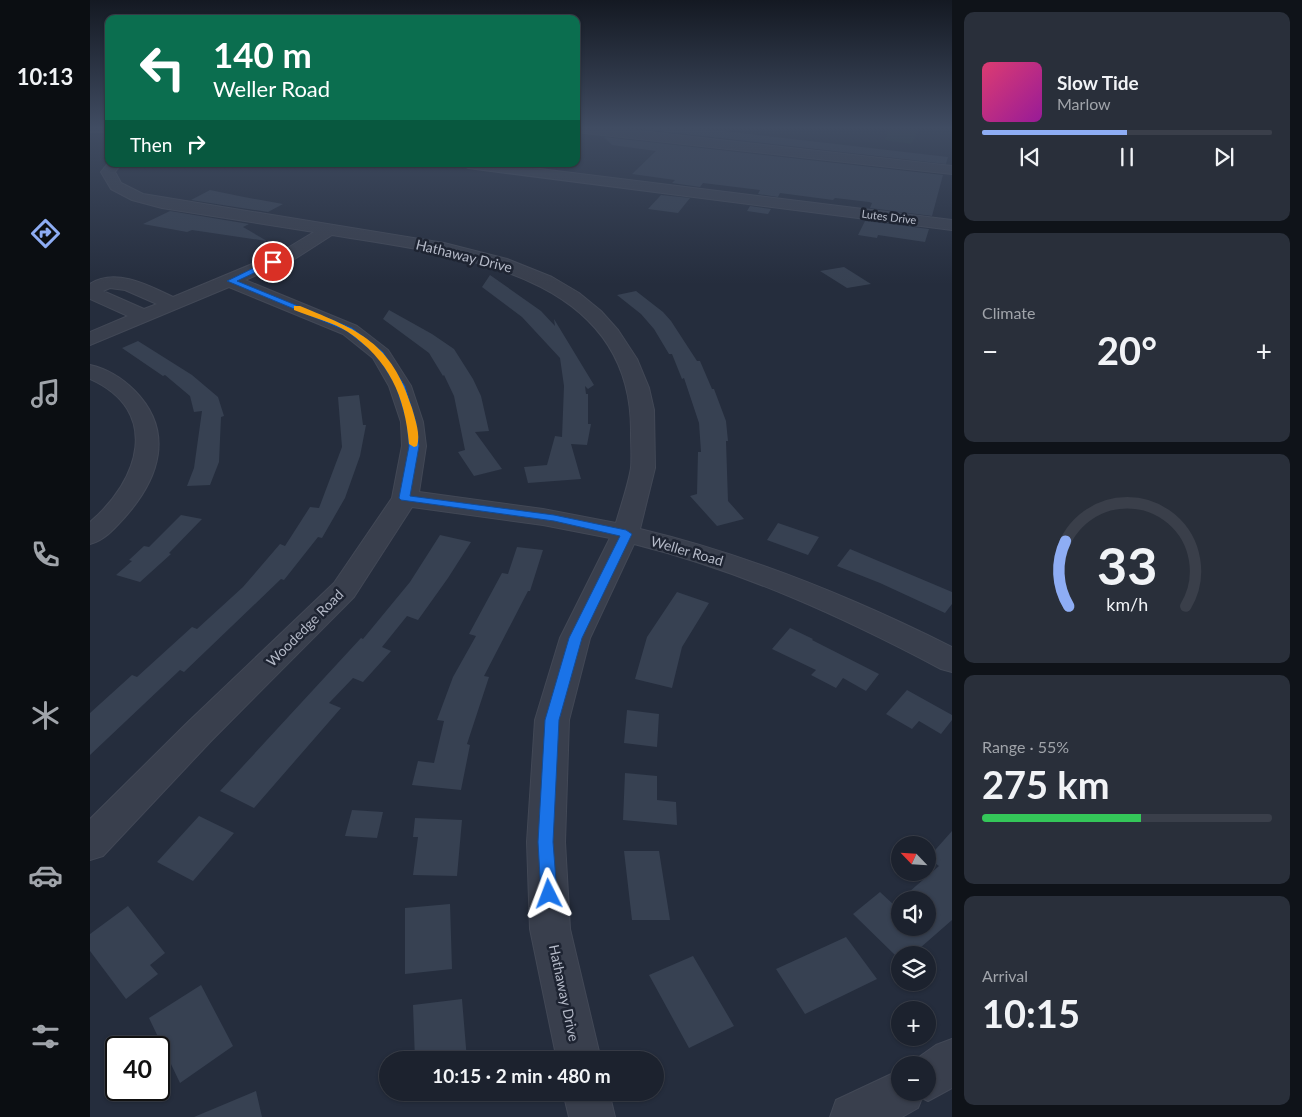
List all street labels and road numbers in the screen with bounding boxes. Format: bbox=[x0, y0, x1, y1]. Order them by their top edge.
street label: Lutes Drive bbox=[861, 207, 917, 226]
street label: Hathaway Drive bbox=[414, 235, 514, 276]
street label: Weller Road bbox=[649, 532, 725, 569]
street label: Woodedge Road bbox=[263, 586, 347, 670]
street label: Hathaway Drive bbox=[546, 943, 583, 1043]

